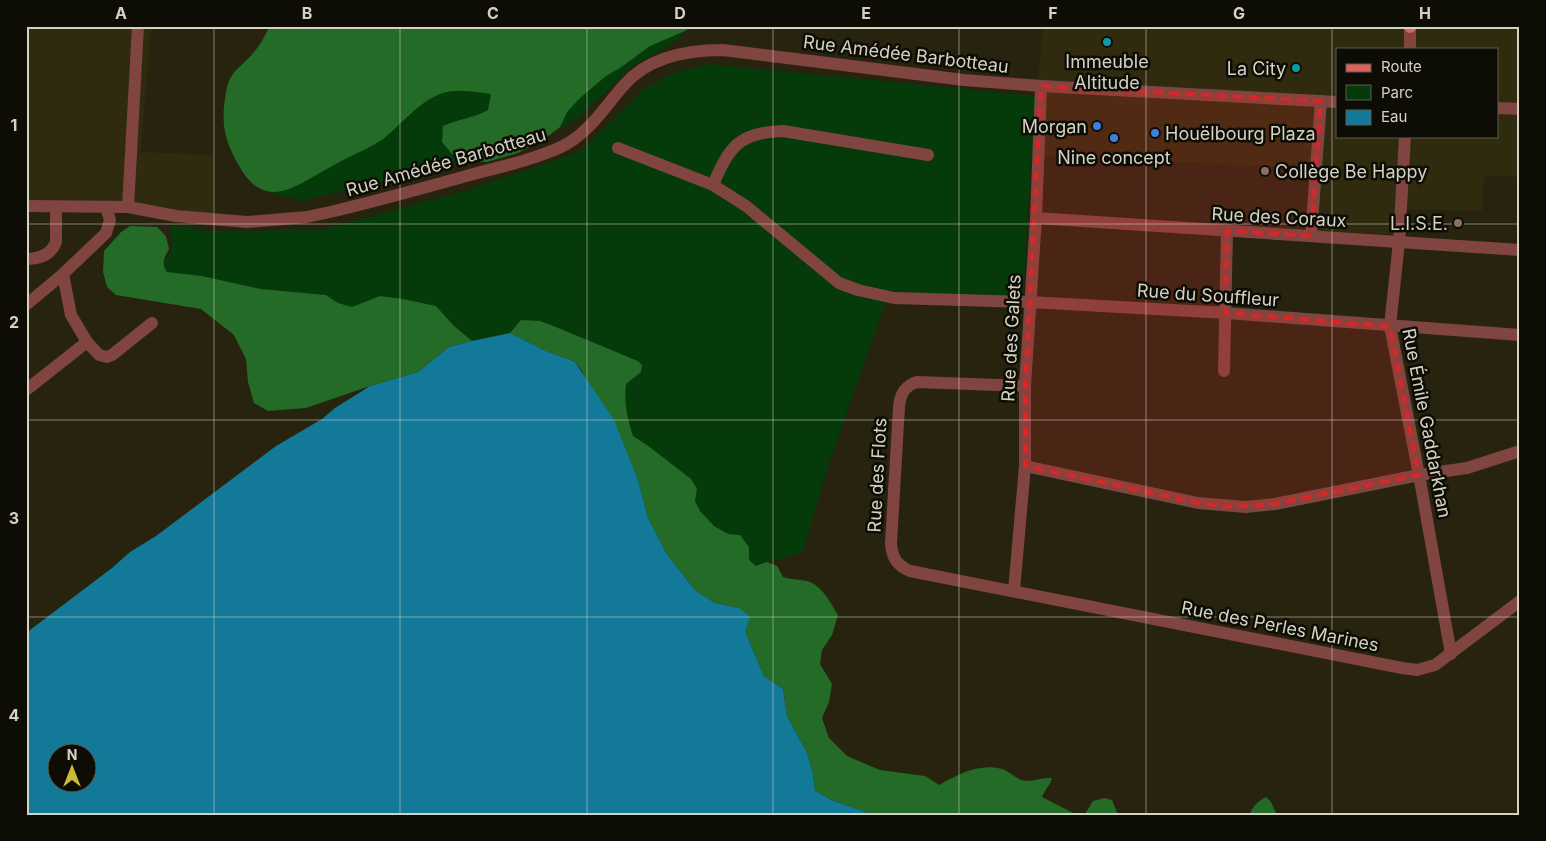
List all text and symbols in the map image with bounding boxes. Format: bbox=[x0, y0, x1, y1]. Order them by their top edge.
text: A bbox=[115, 3, 127, 23]
text: B bbox=[302, 3, 312, 23]
text: C bbox=[487, 3, 499, 23]
text: D bbox=[674, 3, 686, 23]
text: E bbox=[861, 3, 871, 23]
text: F bbox=[1048, 3, 1058, 23]
text: G bbox=[1233, 3, 1245, 23]
text: H bbox=[1419, 3, 1431, 23]
street label: Rue Amédée Barbotteau bbox=[802, 31, 1010, 77]
marker: Immeuble Altitude bbox=[1101, 36, 1113, 48]
legend bbox=[1336, 48, 1498, 138]
place label: Immeuble Altitude bbox=[1065, 51, 1149, 93]
text: Route bbox=[1381, 57, 1422, 76]
place label: La City bbox=[1227, 58, 1286, 79]
marker: La City bbox=[1290, 62, 1302, 74]
text: Parc bbox=[1381, 83, 1413, 102]
text: Eau bbox=[1381, 107, 1407, 126]
text: 1 bbox=[11, 115, 17, 135]
place label: Morgan bbox=[1022, 116, 1087, 137]
marker: Morgan bbox=[1091, 120, 1103, 132]
street label: Rue Amédée Barbotteau bbox=[344, 123, 548, 201]
place label: Houëlbourg Plaza bbox=[1165, 123, 1316, 144]
marker: Houëlbourg Plaza bbox=[1149, 127, 1161, 139]
marker: Nine concept bbox=[1108, 132, 1120, 144]
place label: Nine concept bbox=[1057, 147, 1171, 168]
place label: Collège Be Happy bbox=[1275, 161, 1427, 182]
marker: Collège Be Happy bbox=[1259, 165, 1271, 177]
street label: Rue des Coraux bbox=[1211, 203, 1347, 231]
place label: L.I.S.E. bbox=[1390, 213, 1448, 234]
marker: L.I.S.E. bbox=[1452, 217, 1464, 229]
street label: Rue des Galets bbox=[997, 274, 1025, 402]
street label: Rue du Souffleur bbox=[1136, 280, 1280, 310]
text: 2 bbox=[9, 312, 19, 332]
street label: Rue Émile Gaddarkhan bbox=[1398, 326, 1457, 520]
street label: Rue des Flots bbox=[864, 417, 890, 533]
text: 3 bbox=[9, 508, 19, 528]
street label: Rue des Perles Marines bbox=[1180, 597, 1380, 655]
text: 4 bbox=[9, 705, 20, 725]
north arrow bbox=[48, 744, 98, 794]
text: N bbox=[67, 746, 77, 763]

